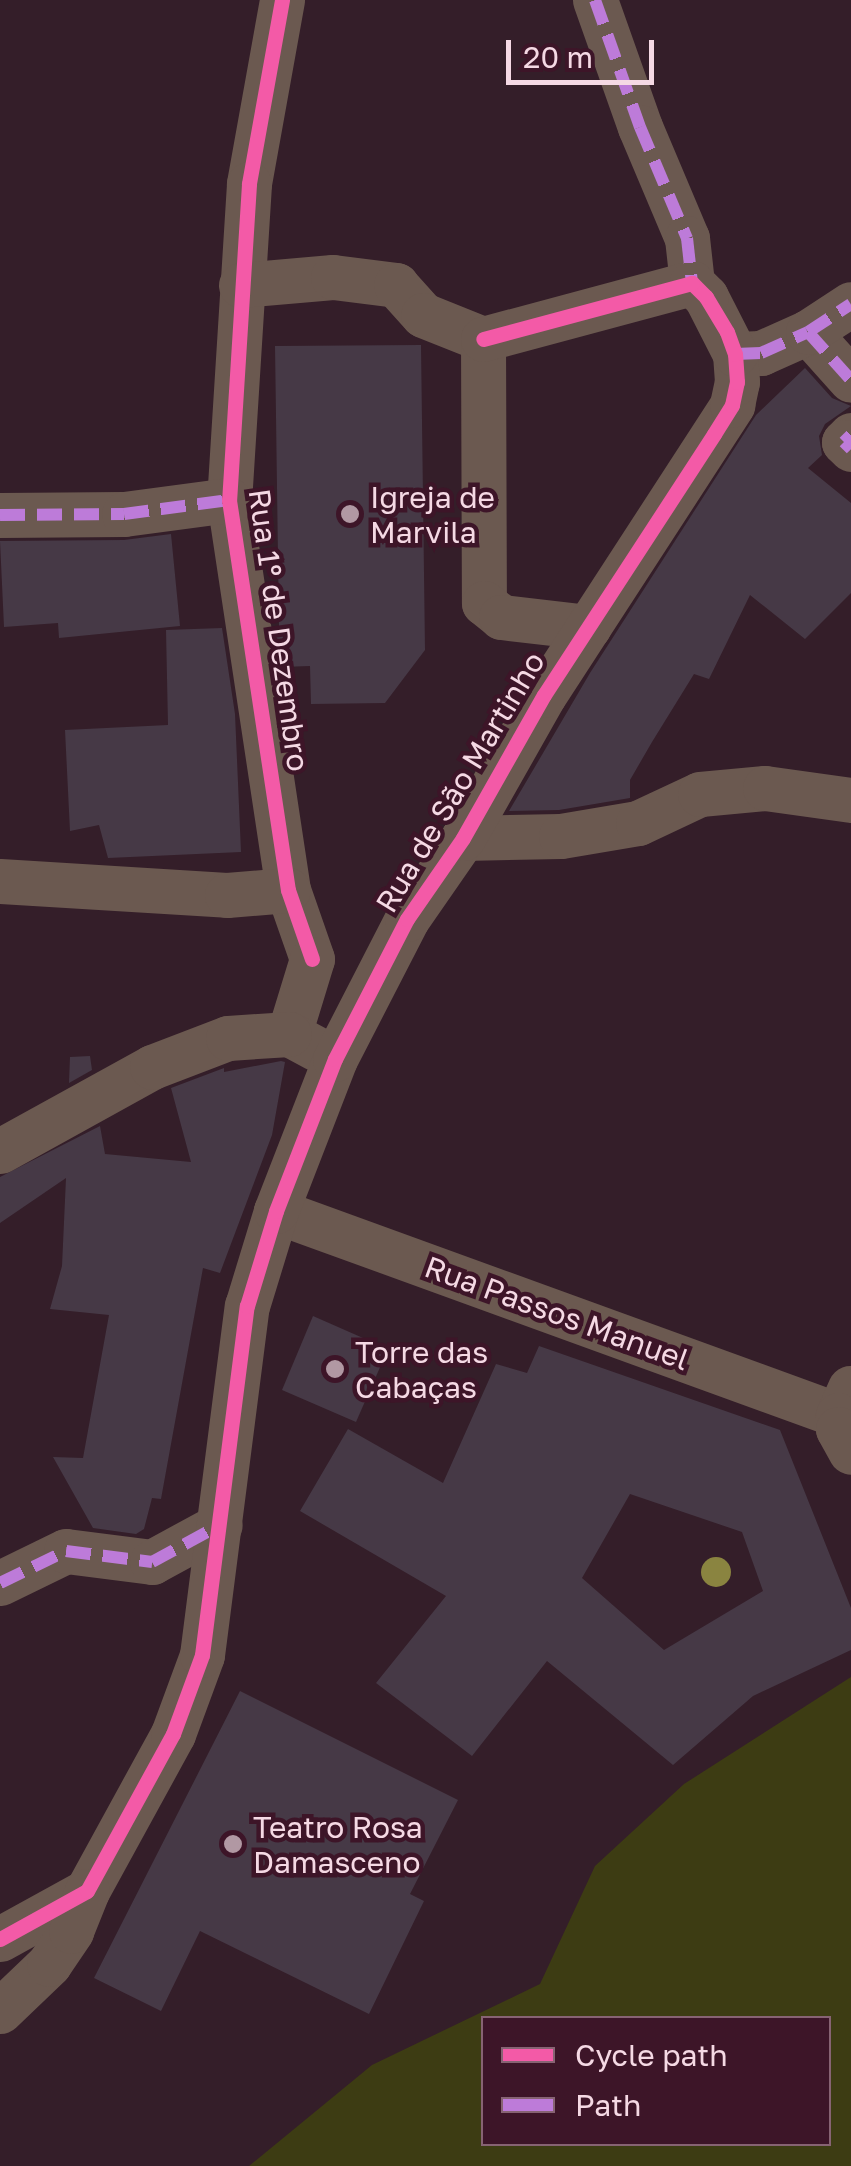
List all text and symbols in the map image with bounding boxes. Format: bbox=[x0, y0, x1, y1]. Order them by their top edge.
scale bar bbox=[511, 20, 658, 82]
text: 20 m bbox=[523, 39, 593, 75]
place label: Igreja de Marvila bbox=[370, 479, 495, 550]
street label: Rua 1º de Dezembro bbox=[241, 487, 317, 773]
marker: Igreja de Marvila bbox=[339, 503, 361, 525]
street label: Rua de São Martinho bbox=[368, 645, 552, 919]
street label: Rua Passos Manuel bbox=[420, 1249, 694, 1377]
place label: Torre das Cabaças bbox=[355, 1334, 488, 1404]
marker: Torre das Cabaças bbox=[324, 1358, 346, 1380]
place label: Teatro Rosa Damasceno bbox=[253, 1809, 423, 1880]
marker: Teatro Rosa Damasceno bbox=[222, 1833, 244, 1855]
legend bbox=[481, 2016, 831, 2146]
text: Cycle path bbox=[575, 2037, 728, 2073]
text: Path bbox=[575, 2087, 641, 2123]

